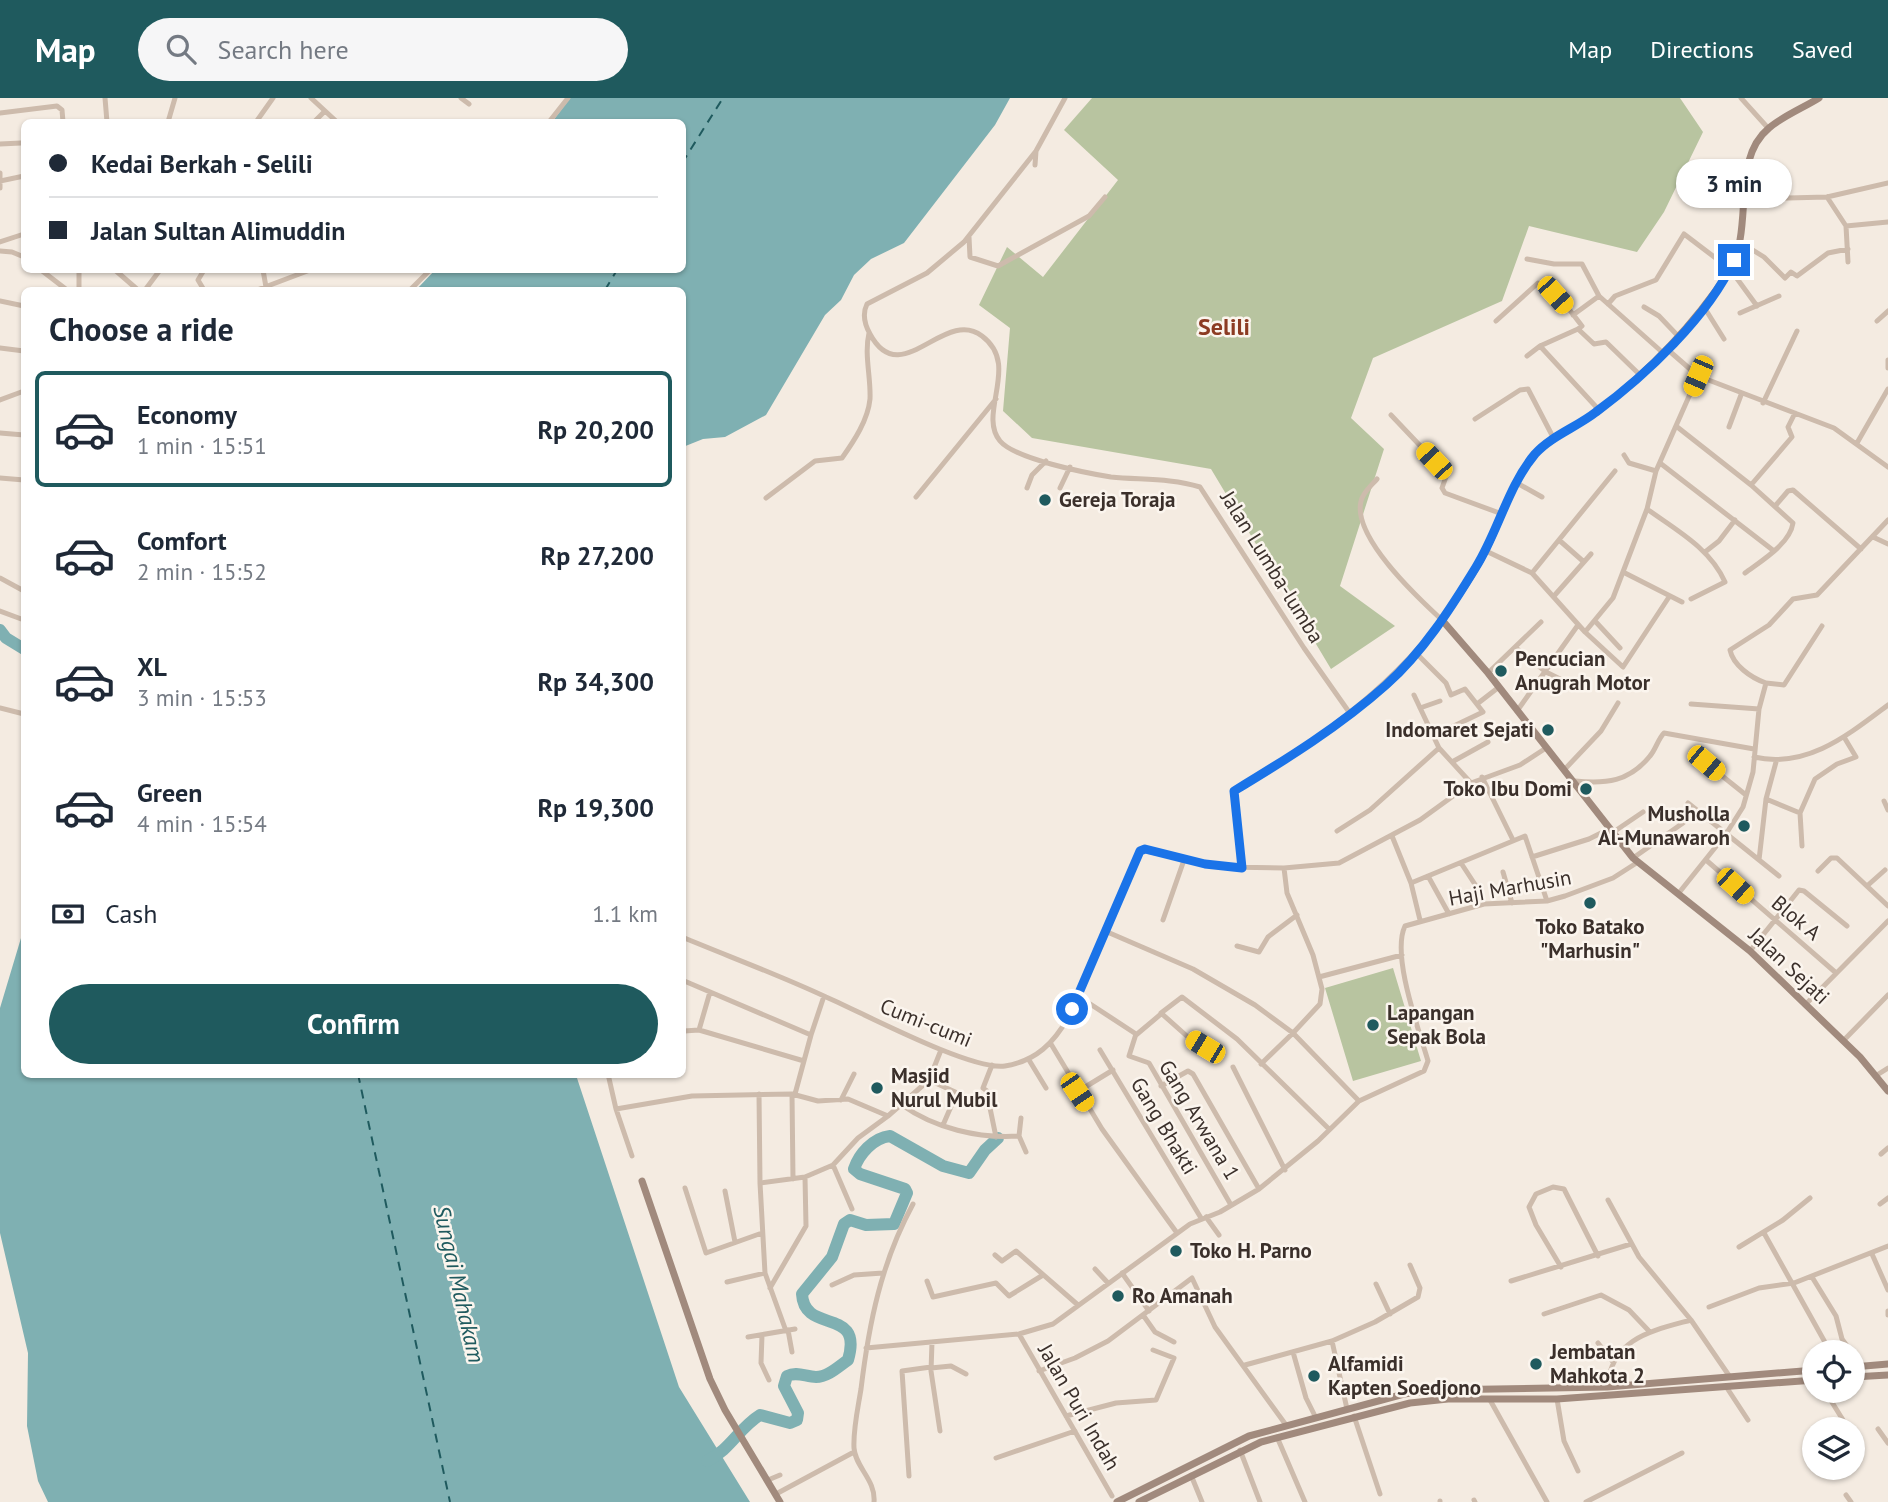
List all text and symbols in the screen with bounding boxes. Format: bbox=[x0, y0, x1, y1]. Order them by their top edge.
search box bbox=[138, 18, 628, 81]
text: Map bbox=[35, 28, 96, 71]
icon: search bbox=[162, 30, 200, 68]
text: Search here bbox=[218, 33, 349, 66]
text: Map bbox=[1568, 34, 1612, 65]
text: Directions bbox=[1650, 34, 1754, 65]
text: Saved bbox=[1792, 34, 1853, 65]
text: Kedai Berkah - Selili bbox=[91, 147, 313, 180]
callout: 3 min bbox=[1676, 158, 1792, 208]
text: 3 min bbox=[1706, 169, 1762, 198]
text: Jalan Sultan Alimuddin bbox=[91, 214, 345, 247]
route end bbox=[1718, 244, 1750, 276]
car bbox=[1534, 272, 1577, 318]
text: Choose a ride bbox=[49, 308, 234, 350]
district label: Selili bbox=[1198, 311, 1250, 342]
car bbox=[1681, 353, 1716, 399]
icon: car bbox=[53, 398, 116, 461]
text: Economy bbox=[137, 398, 237, 431]
text: Rp 20,200 bbox=[537, 413, 654, 446]
text: 1 min · 15:51 bbox=[137, 431, 267, 460]
car bbox=[1412, 438, 1457, 484]
street label: Jalan Lumba-lumba bbox=[1214, 485, 1330, 648]
place label: Gereja Toraja bbox=[1059, 486, 1175, 513]
marker: Gereja Toraja bbox=[1037, 492, 1053, 508]
icon: car bbox=[53, 524, 116, 587]
text: Comfort bbox=[137, 524, 227, 557]
text: Rp 27,200 bbox=[541, 539, 654, 572]
text: 2 min · 15:52 bbox=[137, 557, 267, 586]
place label: Pencucian Anugrah Motor bbox=[1515, 645, 1651, 696]
icon: car bbox=[53, 650, 116, 713]
text: XL bbox=[137, 650, 167, 683]
marker: Pencucian Anugrah Motor bbox=[1493, 663, 1509, 679]
text: Rp 34,300 bbox=[537, 665, 654, 698]
text: 3 min · 15:53 bbox=[137, 683, 267, 712]
place label: Indomaret Sejati bbox=[1385, 716, 1534, 743]
marker: Indomaret Sejati bbox=[1540, 722, 1556, 738]
car bbox=[1684, 741, 1729, 785]
place label: Toko Ibu Domi bbox=[1444, 775, 1572, 802]
icon: car bbox=[53, 776, 116, 839]
text: Green bbox=[137, 776, 202, 809]
marker: Toko Ibu Domi bbox=[1578, 781, 1594, 797]
text: Rp 19,300 bbox=[537, 791, 654, 824]
place label: Musholla Al-Munawaroh bbox=[1598, 800, 1730, 851]
text: 4 min · 15:54 bbox=[137, 809, 267, 838]
marker: Musholla Al-Munawaroh bbox=[1736, 818, 1752, 834]
street label: Haji Marhusin bbox=[1446, 863, 1573, 912]
car bbox=[1713, 864, 1758, 908]
street label: Blok A bbox=[1766, 889, 1827, 947]
icon: cash bbox=[49, 895, 87, 933]
marker: Toko Batako "Marhusin" bbox=[1582, 895, 1598, 911]
text: Cash bbox=[105, 897, 157, 930]
text: 1.1 km bbox=[592, 899, 658, 928]
place label: Toko Batako "Marhusin" bbox=[1535, 913, 1645, 964]
street label: Jalan Sejati bbox=[1743, 921, 1835, 1010]
button: Confirm bbox=[49, 984, 658, 1064]
street label: Cumi-cumi bbox=[876, 992, 976, 1053]
route start bbox=[1056, 993, 1088, 1025]
place label: Lapangan Sepak Bola bbox=[1387, 999, 1486, 1050]
marker: Lapangan Sepak Bola bbox=[1365, 1017, 1381, 1033]
car bbox=[1182, 1027, 1229, 1067]
street label: Gang Arwana 1 bbox=[1153, 1055, 1246, 1185]
place label: Masjid Nurul Mubil bbox=[891, 1062, 998, 1113]
car bbox=[1057, 1069, 1098, 1115]
street label: Gang Bhakti bbox=[1125, 1072, 1204, 1179]
marker: Masjid Nurul Mubil bbox=[869, 1080, 885, 1096]
water label: Sungai Mahakam bbox=[427, 1202, 492, 1365]
place label: Toko H. Parno bbox=[1190, 1237, 1312, 1264]
marker: Toko H. Parno bbox=[1168, 1243, 1184, 1259]
place label: Ro Amanah bbox=[1132, 1282, 1233, 1309]
marker: Ro Amanah bbox=[1110, 1288, 1126, 1304]
street label: Jalan Puri Indah bbox=[1032, 1338, 1127, 1475]
place label: Jembatan Mahkota 2 bbox=[1549, 1338, 1645, 1389]
map controls bbox=[1802, 1340, 1865, 1480]
button: locate bbox=[1802, 1340, 1865, 1403]
place label: Alfamidi Kapten Soedjono bbox=[1328, 1350, 1481, 1401]
marker: Jembatan Mahkota 2 bbox=[1528, 1356, 1544, 1372]
marker: Alfamidi Kapten Soedjono bbox=[1306, 1368, 1322, 1384]
button: layers bbox=[1802, 1417, 1865, 1480]

